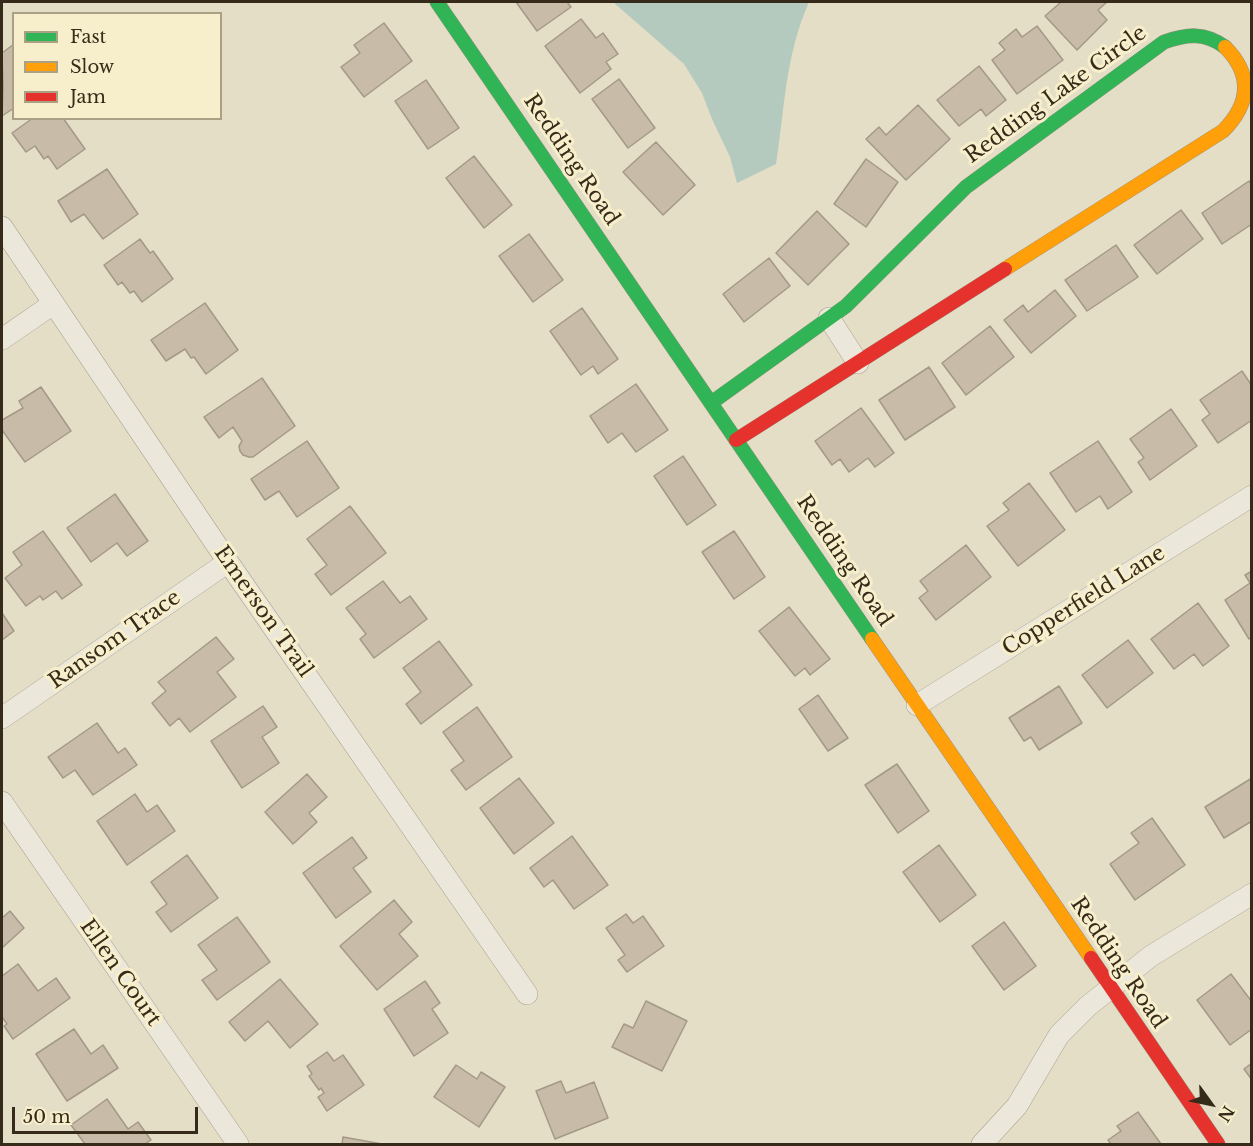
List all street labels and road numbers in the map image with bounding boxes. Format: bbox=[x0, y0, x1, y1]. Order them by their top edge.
street label: Redding Lake Circle bbox=[960, 21, 1152, 169]
street label: Redding Road bbox=[518, 90, 624, 230]
street label: Redding Road bbox=[791, 491, 897, 631]
street label: Emerson Trail bbox=[208, 541, 318, 683]
street label: Copperfield Lane bbox=[998, 541, 1170, 661]
street label: Ransom Trace bbox=[44, 585, 186, 695]
street label: Redding Road bbox=[1065, 893, 1171, 1033]
street label: Ellen Court bbox=[74, 915, 166, 1031]

